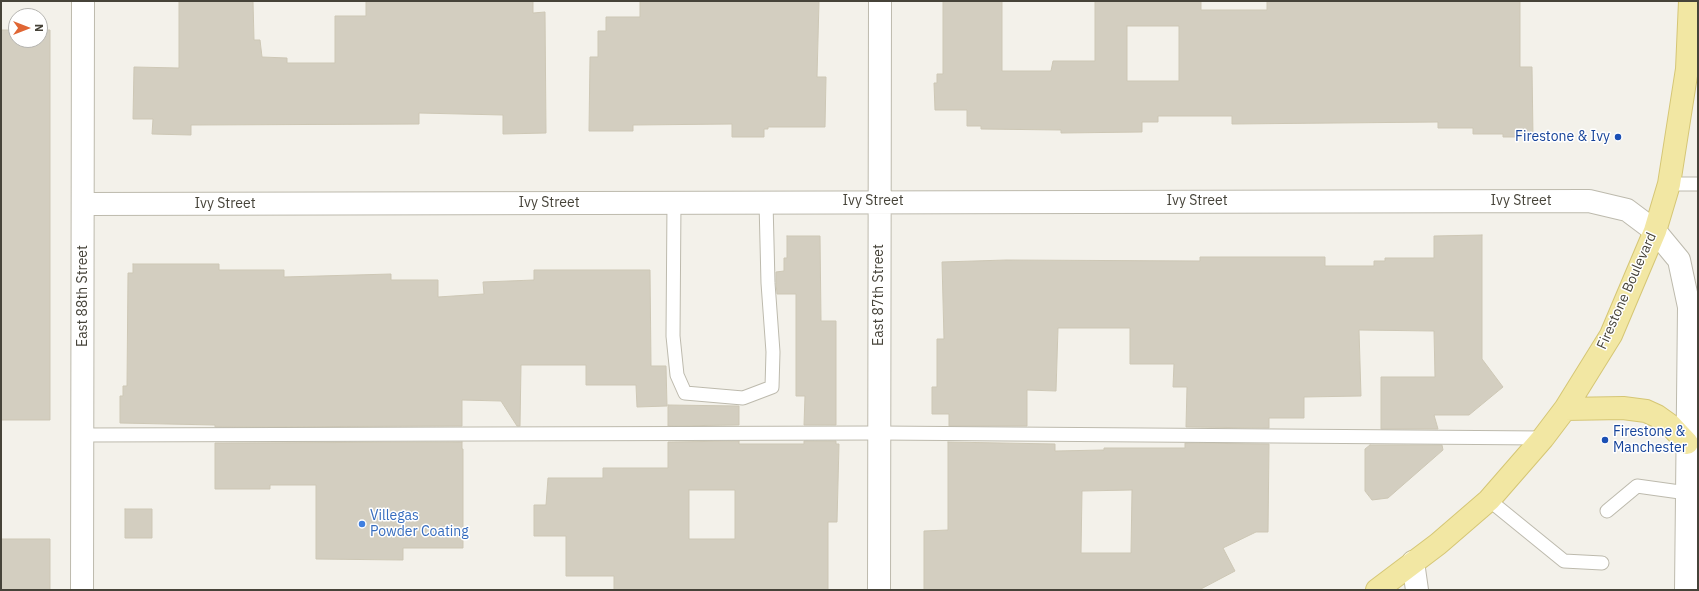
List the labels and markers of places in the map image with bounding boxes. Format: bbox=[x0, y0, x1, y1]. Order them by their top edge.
place label: Firestone & Ivy bbox=[1515, 129, 1610, 145]
marker: Firestone & Ivy bbox=[1613, 132, 1623, 142]
place label: Firestone & Manchester bbox=[1613, 424, 1687, 456]
marker: Firestone & Manchester bbox=[1600, 435, 1610, 445]
place label: Villegas Powder Coating bbox=[370, 508, 469, 540]
marker: Villegas Powder Coating bbox=[357, 519, 367, 529]

